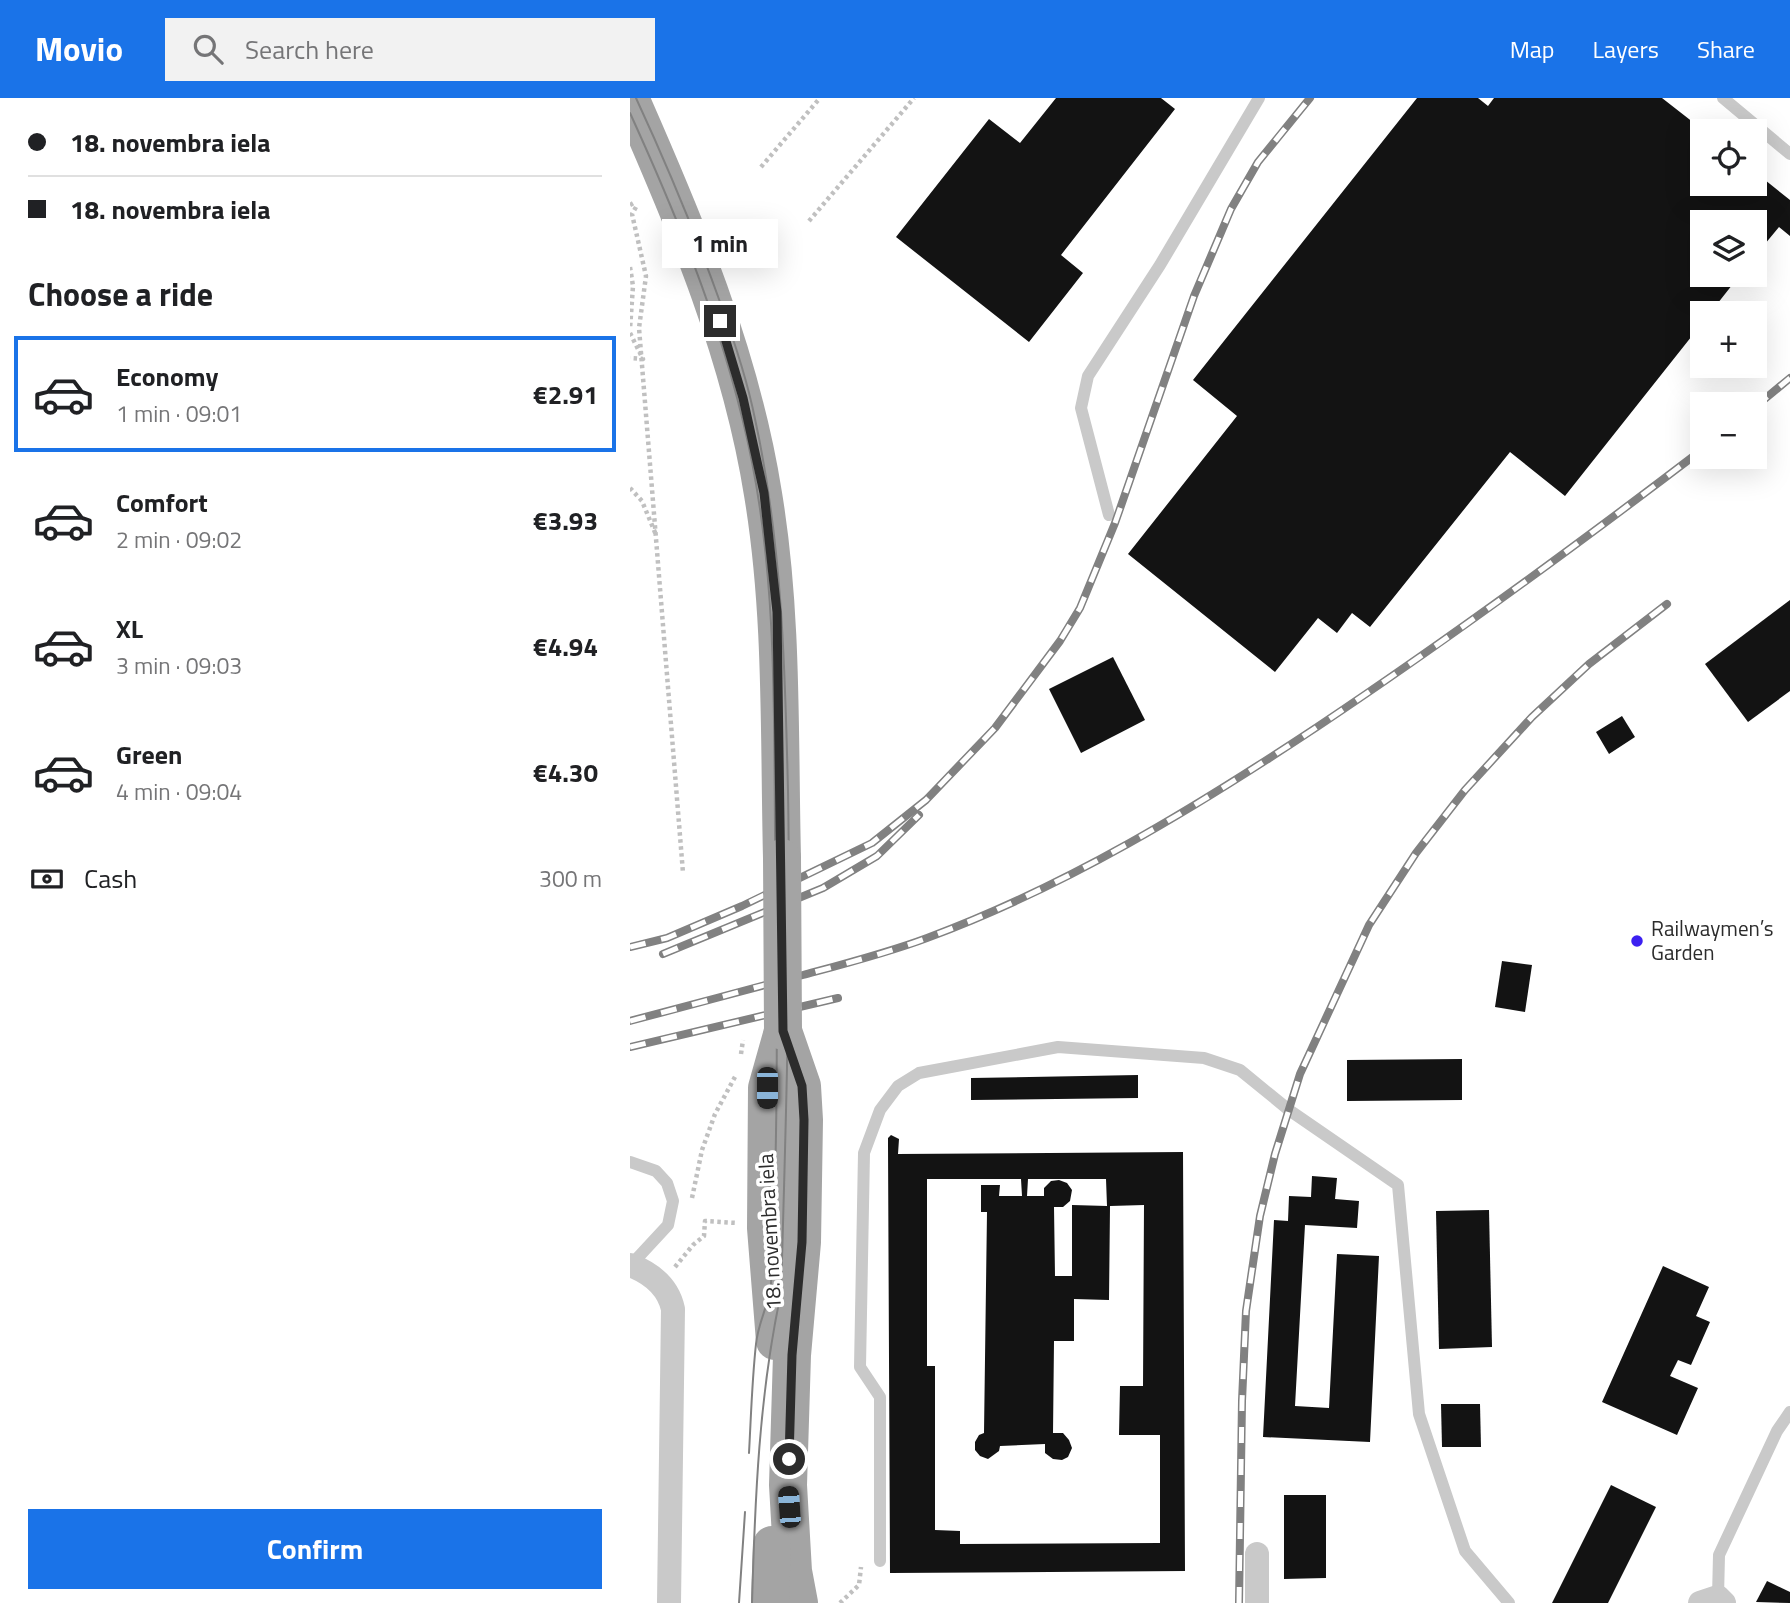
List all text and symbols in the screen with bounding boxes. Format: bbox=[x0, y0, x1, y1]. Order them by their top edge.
search box bbox=[165, 18, 655, 81]
text: Movio bbox=[35, 24, 123, 74]
icon: search bbox=[189, 30, 227, 68]
text: Search here bbox=[245, 30, 374, 69]
text: Map bbox=[1510, 31, 1555, 67]
text: Layers bbox=[1593, 31, 1659, 67]
text: Share bbox=[1697, 31, 1755, 67]
map controls bbox=[1690, 119, 1767, 469]
button: locate bbox=[1690, 119, 1767, 196]
text: 18. novembra iela bbox=[70, 123, 270, 162]
text: 18. novembra iela bbox=[70, 190, 270, 229]
button: layers bbox=[1690, 210, 1767, 287]
callout: 1 min bbox=[662, 220, 778, 268]
text: 1 min bbox=[692, 226, 748, 261]
text: Choose a ride bbox=[28, 270, 213, 318]
button: + bbox=[1690, 301, 1767, 378]
route end bbox=[704, 305, 736, 337]
text: Economy bbox=[116, 357, 218, 396]
icon: car bbox=[32, 363, 95, 426]
text: €2.91 bbox=[533, 375, 598, 414]
button: − bbox=[1690, 392, 1767, 469]
text: 1 min · 09:01 bbox=[116, 396, 242, 431]
text: Comfort bbox=[116, 483, 208, 522]
icon: car bbox=[32, 489, 95, 552]
text: €3.93 bbox=[533, 501, 598, 540]
text: 2 min · 09:02 bbox=[116, 522, 242, 557]
text: XL bbox=[116, 609, 143, 648]
icon: car bbox=[32, 615, 95, 678]
text: €4.94 bbox=[533, 627, 598, 666]
text: 3 min · 09:03 bbox=[116, 648, 242, 683]
text: Green bbox=[116, 735, 182, 774]
icon: car bbox=[32, 741, 95, 804]
text: €4.30 bbox=[533, 753, 598, 792]
text: 4 min · 09:04 bbox=[116, 774, 242, 809]
text: Cash bbox=[84, 859, 137, 898]
icon: cash bbox=[28, 860, 66, 898]
text: 300 m bbox=[539, 861, 602, 896]
place label: Railwaymen’s Garden bbox=[1651, 912, 1774, 968]
marker: Railwaymen’s Garden bbox=[1629, 933, 1645, 949]
car bbox=[757, 1067, 778, 1109]
street label: 18. novembra iela bbox=[749, 1152, 789, 1311]
route start bbox=[773, 1443, 805, 1475]
car bbox=[778, 1485, 801, 1529]
button: Confirm bbox=[28, 1509, 602, 1589]

